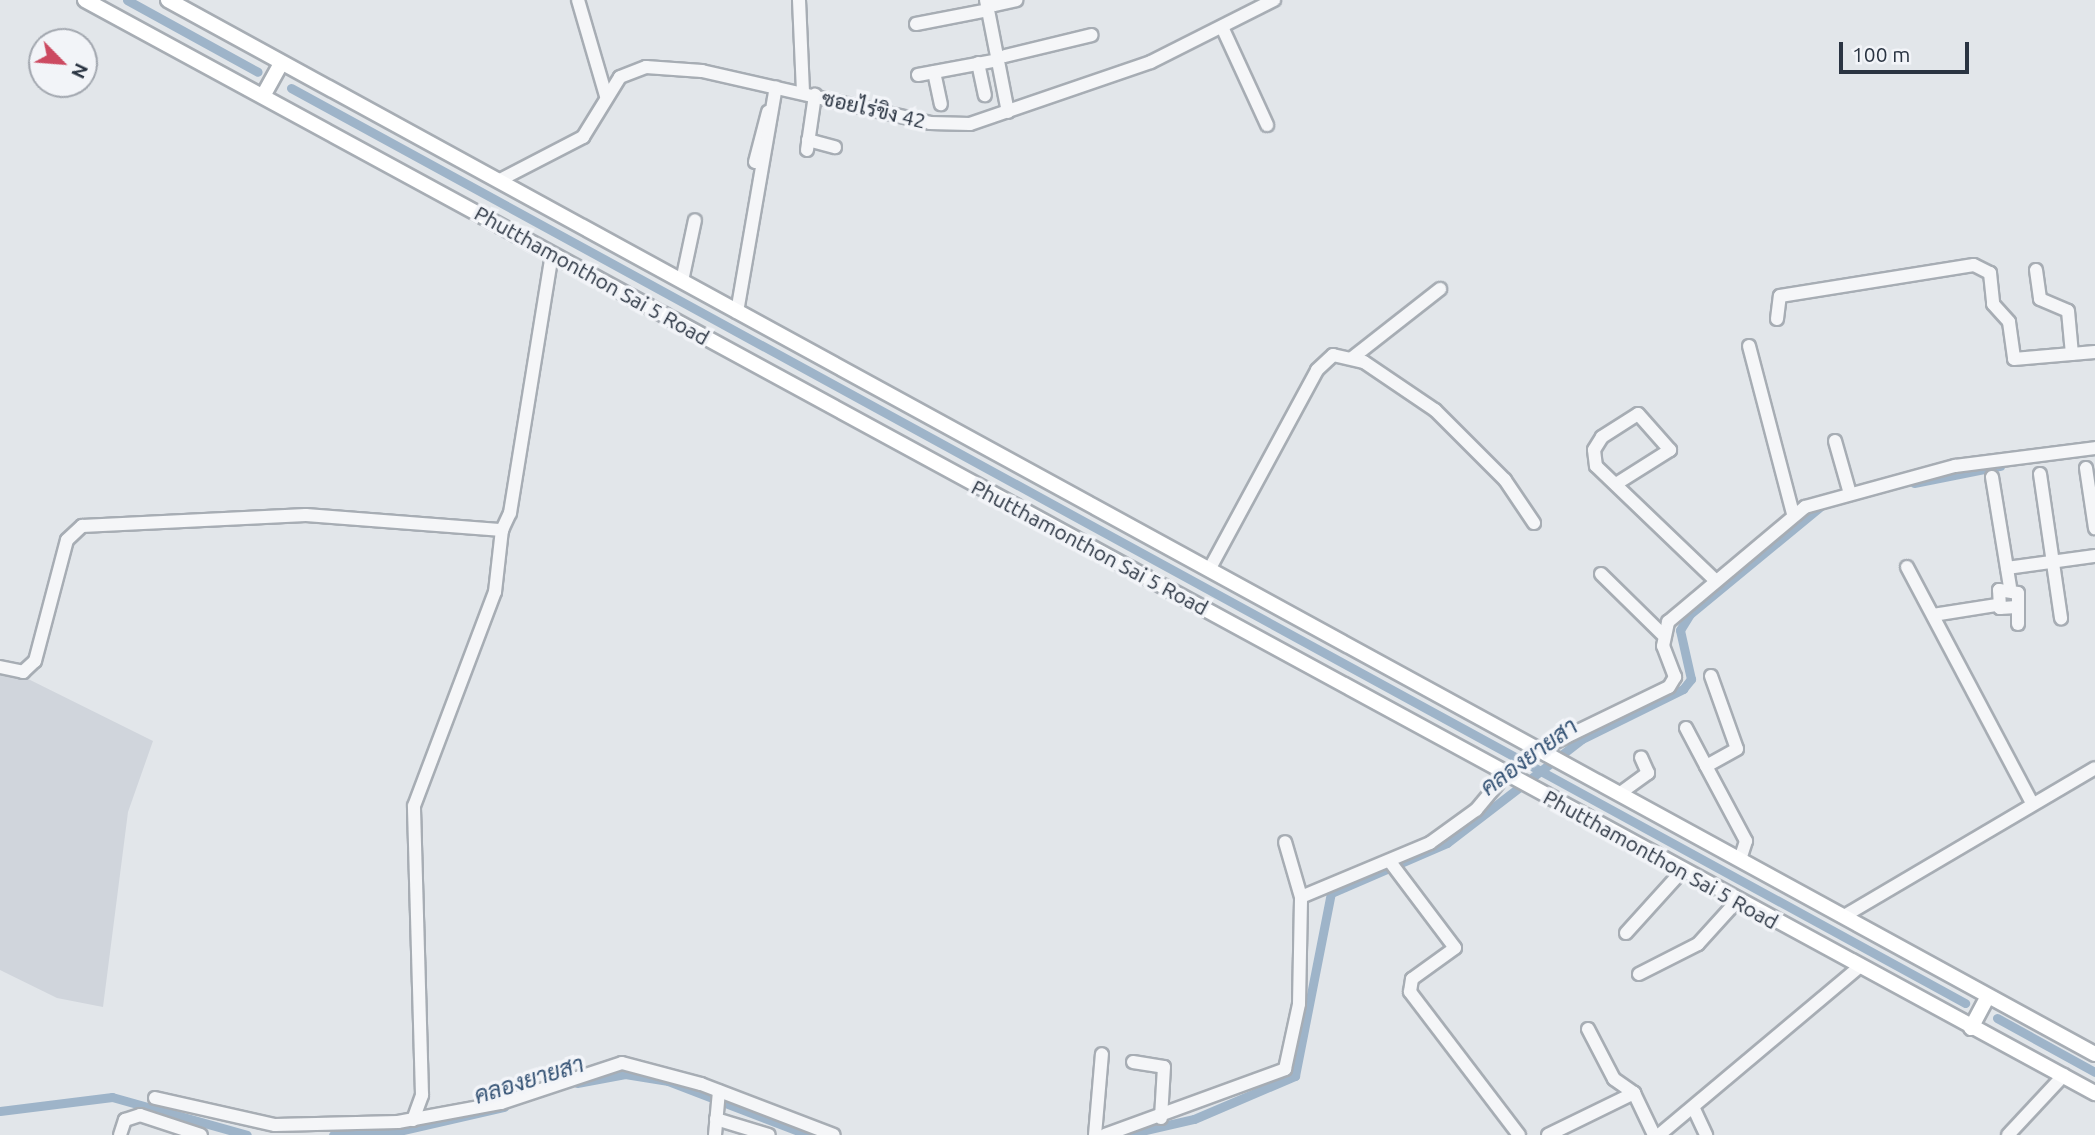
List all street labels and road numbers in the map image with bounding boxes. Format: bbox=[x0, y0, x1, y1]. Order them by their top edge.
street label: ซอยไร่ขิง 42 bbox=[819, 85, 929, 133]
street label: Phutthamonthon Sai 5 Road bbox=[470, 200, 714, 350]
street label: Phutthamonthon Sai 5 Road bbox=[967, 474, 1213, 620]
street label: Phutthamonthon Sai 5 Road bbox=[1539, 784, 1783, 934]

